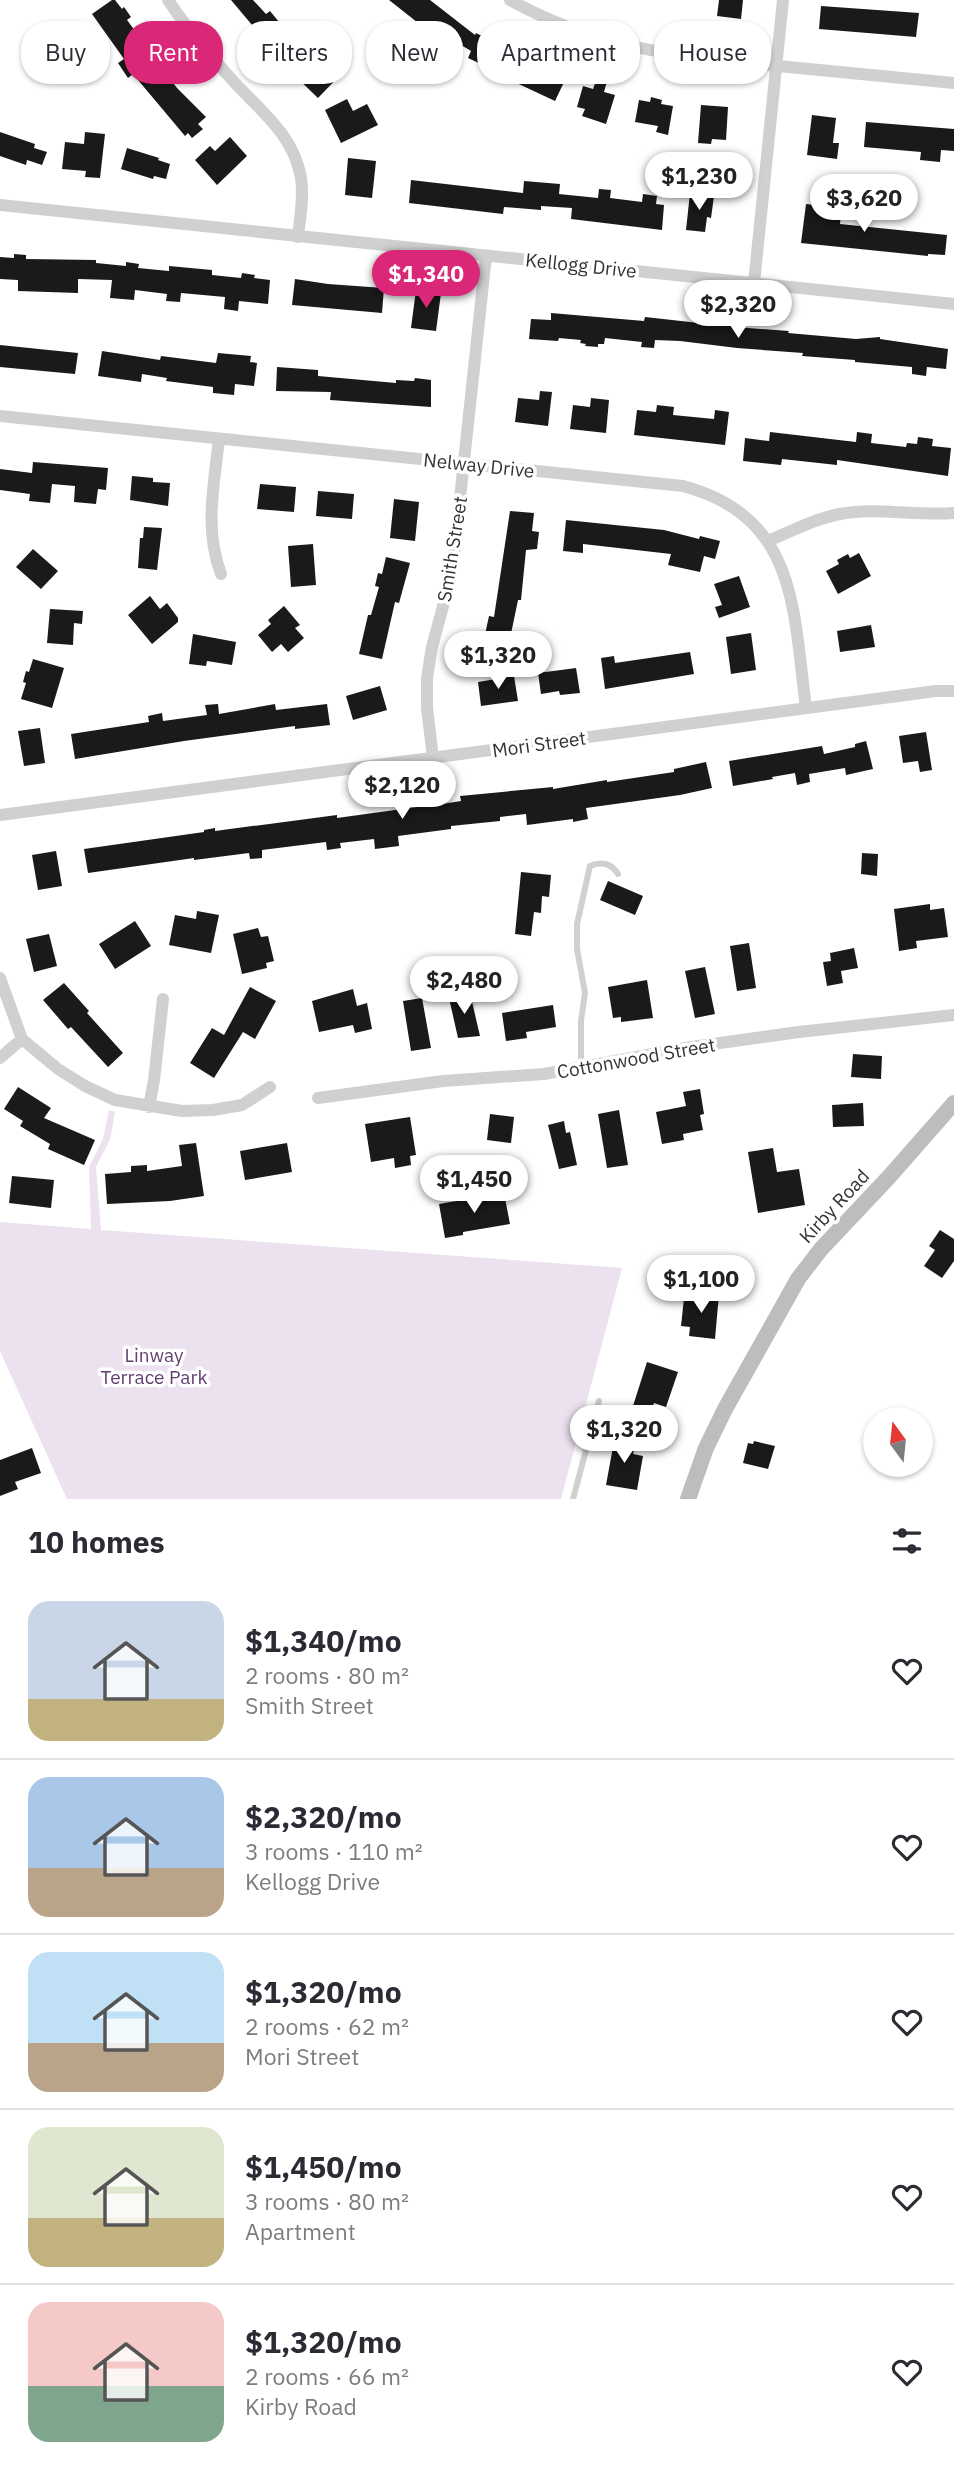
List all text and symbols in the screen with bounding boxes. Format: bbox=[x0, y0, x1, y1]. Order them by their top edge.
chip: Buy bbox=[21, 21, 110, 84]
chip: Rent bbox=[124, 21, 223, 84]
chip: Filters bbox=[237, 21, 352, 84]
chip: New bbox=[366, 21, 463, 84]
chip: Apartment bbox=[477, 21, 640, 84]
chip: House bbox=[654, 21, 771, 84]
pin: $1,230 bbox=[642, 152, 756, 212]
text: $1,230 bbox=[661, 160, 737, 190]
pin: $3,620 bbox=[807, 174, 921, 234]
text: $3,620 bbox=[826, 182, 902, 212]
street label: Kellogg Drive bbox=[524, 247, 638, 283]
pin: $1,340 bbox=[369, 250, 483, 310]
text: $1,340 bbox=[388, 258, 464, 288]
pin: $2,320 bbox=[681, 280, 795, 340]
text: $2,320 bbox=[700, 288, 776, 318]
street label: Nelway Drive bbox=[422, 447, 536, 483]
street label: Smith Street bbox=[432, 495, 472, 603]
pin: $1,320 bbox=[441, 632, 555, 691]
text: $1,320 bbox=[460, 639, 536, 669]
street label: Mori Street bbox=[491, 726, 587, 762]
pin: $2,120 bbox=[345, 762, 459, 821]
text: $2,120 bbox=[364, 769, 440, 799]
pin: $2,480 bbox=[407, 956, 521, 1016]
text: $2,480 bbox=[426, 964, 502, 994]
street label: Cottonwood Street bbox=[555, 1032, 717, 1084]
pin: $1,450 bbox=[417, 1156, 531, 1215]
text: $1,450 bbox=[436, 1163, 512, 1193]
street label: Kirby Road bbox=[794, 1164, 874, 1248]
pin: $1,100 bbox=[644, 1256, 758, 1315]
text: $1,100 bbox=[663, 1263, 739, 1293]
park label: Linway Terrace Park bbox=[101, 1343, 207, 1389]
pin: $1,320 bbox=[567, 1406, 681, 1465]
north arrow bbox=[863, 1407, 933, 1477]
map controls bbox=[863, 1407, 933, 1477]
text: $1,320 bbox=[586, 1413, 662, 1443]
text: 10 homes bbox=[28, 1522, 165, 1561]
icon: filters bbox=[888, 1522, 926, 1560]
text: $1,340/mo bbox=[245, 1621, 402, 1660]
icon: home bbox=[84, 1629, 168, 1713]
icon: heart bbox=[888, 1652, 926, 1690]
text: 2 rooms · 80 m² bbox=[245, 1660, 409, 1690]
text: Smith Street bbox=[245, 1690, 374, 1720]
text: $2,320/mo bbox=[245, 1797, 402, 1836]
icon: home bbox=[84, 1805, 168, 1889]
icon: heart bbox=[888, 1828, 926, 1866]
text: 3 rooms · 110 m² bbox=[245, 1836, 423, 1866]
text: Kellogg Drive bbox=[245, 1866, 380, 1896]
text: $1,320/mo bbox=[245, 1972, 402, 2011]
icon: home bbox=[84, 1980, 168, 2064]
icon: heart bbox=[888, 2003, 926, 2041]
text: 2 rooms · 62 m² bbox=[245, 2011, 409, 2041]
text: Mori Street bbox=[245, 2041, 359, 2071]
text: $1,450/mo bbox=[245, 2147, 402, 2186]
icon: home bbox=[84, 2155, 168, 2239]
icon: heart bbox=[888, 2178, 926, 2216]
text: 3 rooms · 80 m² bbox=[245, 2186, 409, 2216]
text: Apartment bbox=[245, 2216, 356, 2246]
text: $1,320/mo bbox=[245, 2322, 402, 2361]
icon: home bbox=[84, 2330, 168, 2414]
icon: heart bbox=[888, 2353, 926, 2391]
text: 2 rooms · 66 m² bbox=[245, 2361, 409, 2391]
text: Kirby Road bbox=[245, 2391, 357, 2421]

